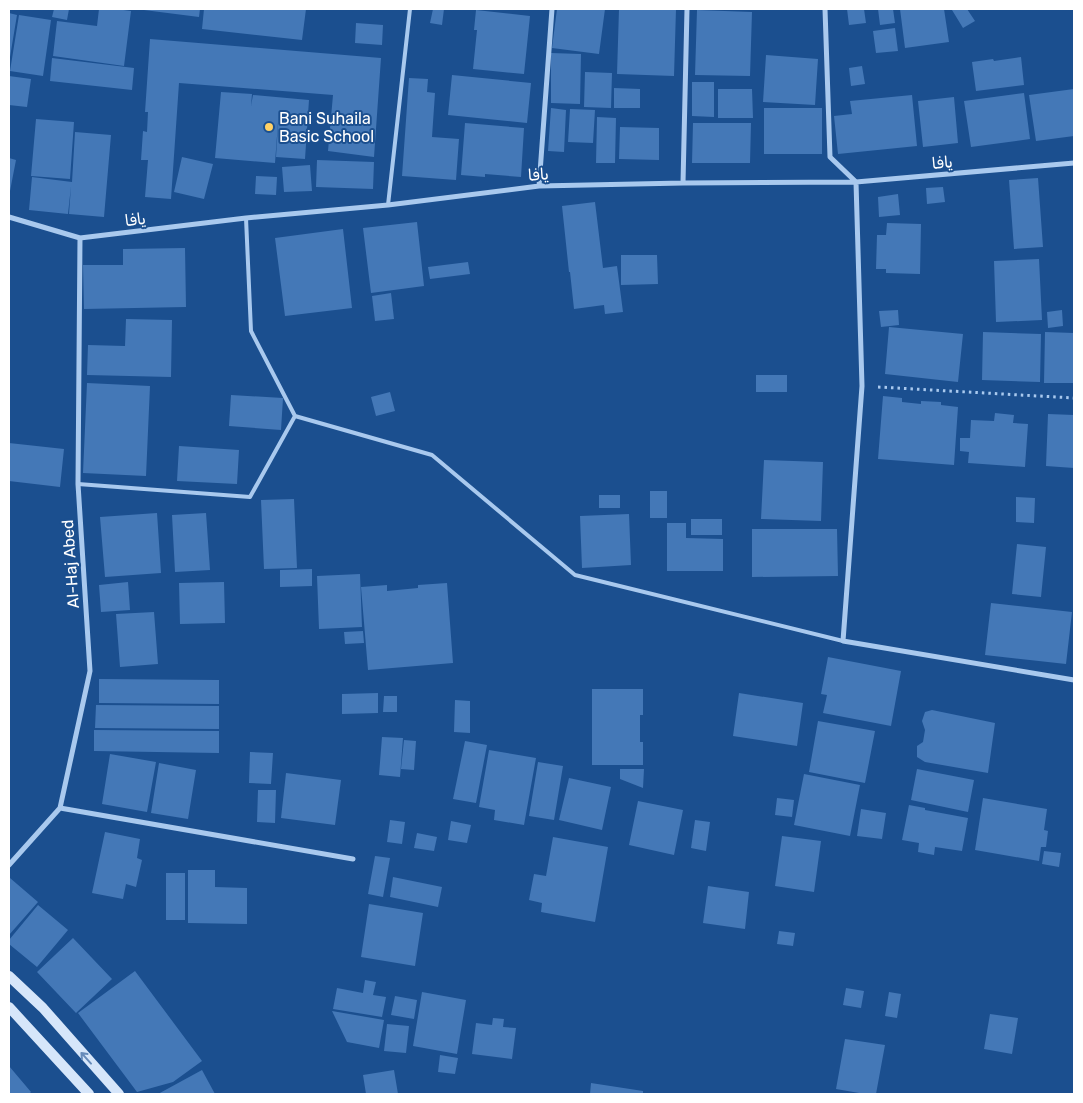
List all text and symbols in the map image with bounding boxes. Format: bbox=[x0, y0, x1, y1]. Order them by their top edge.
place label: Bani Suhaila Basic School bbox=[279, 109, 374, 146]
marker: Bani Suhaila Basic School bbox=[263, 121, 275, 133]
street label: يافا bbox=[931, 152, 953, 173]
street label: يافا bbox=[527, 164, 549, 185]
street label: يافا bbox=[123, 209, 147, 230]
street label: Al-Haj Abed bbox=[58, 519, 83, 609]
one-way arrow bbox=[81, 1051, 92, 1064]

